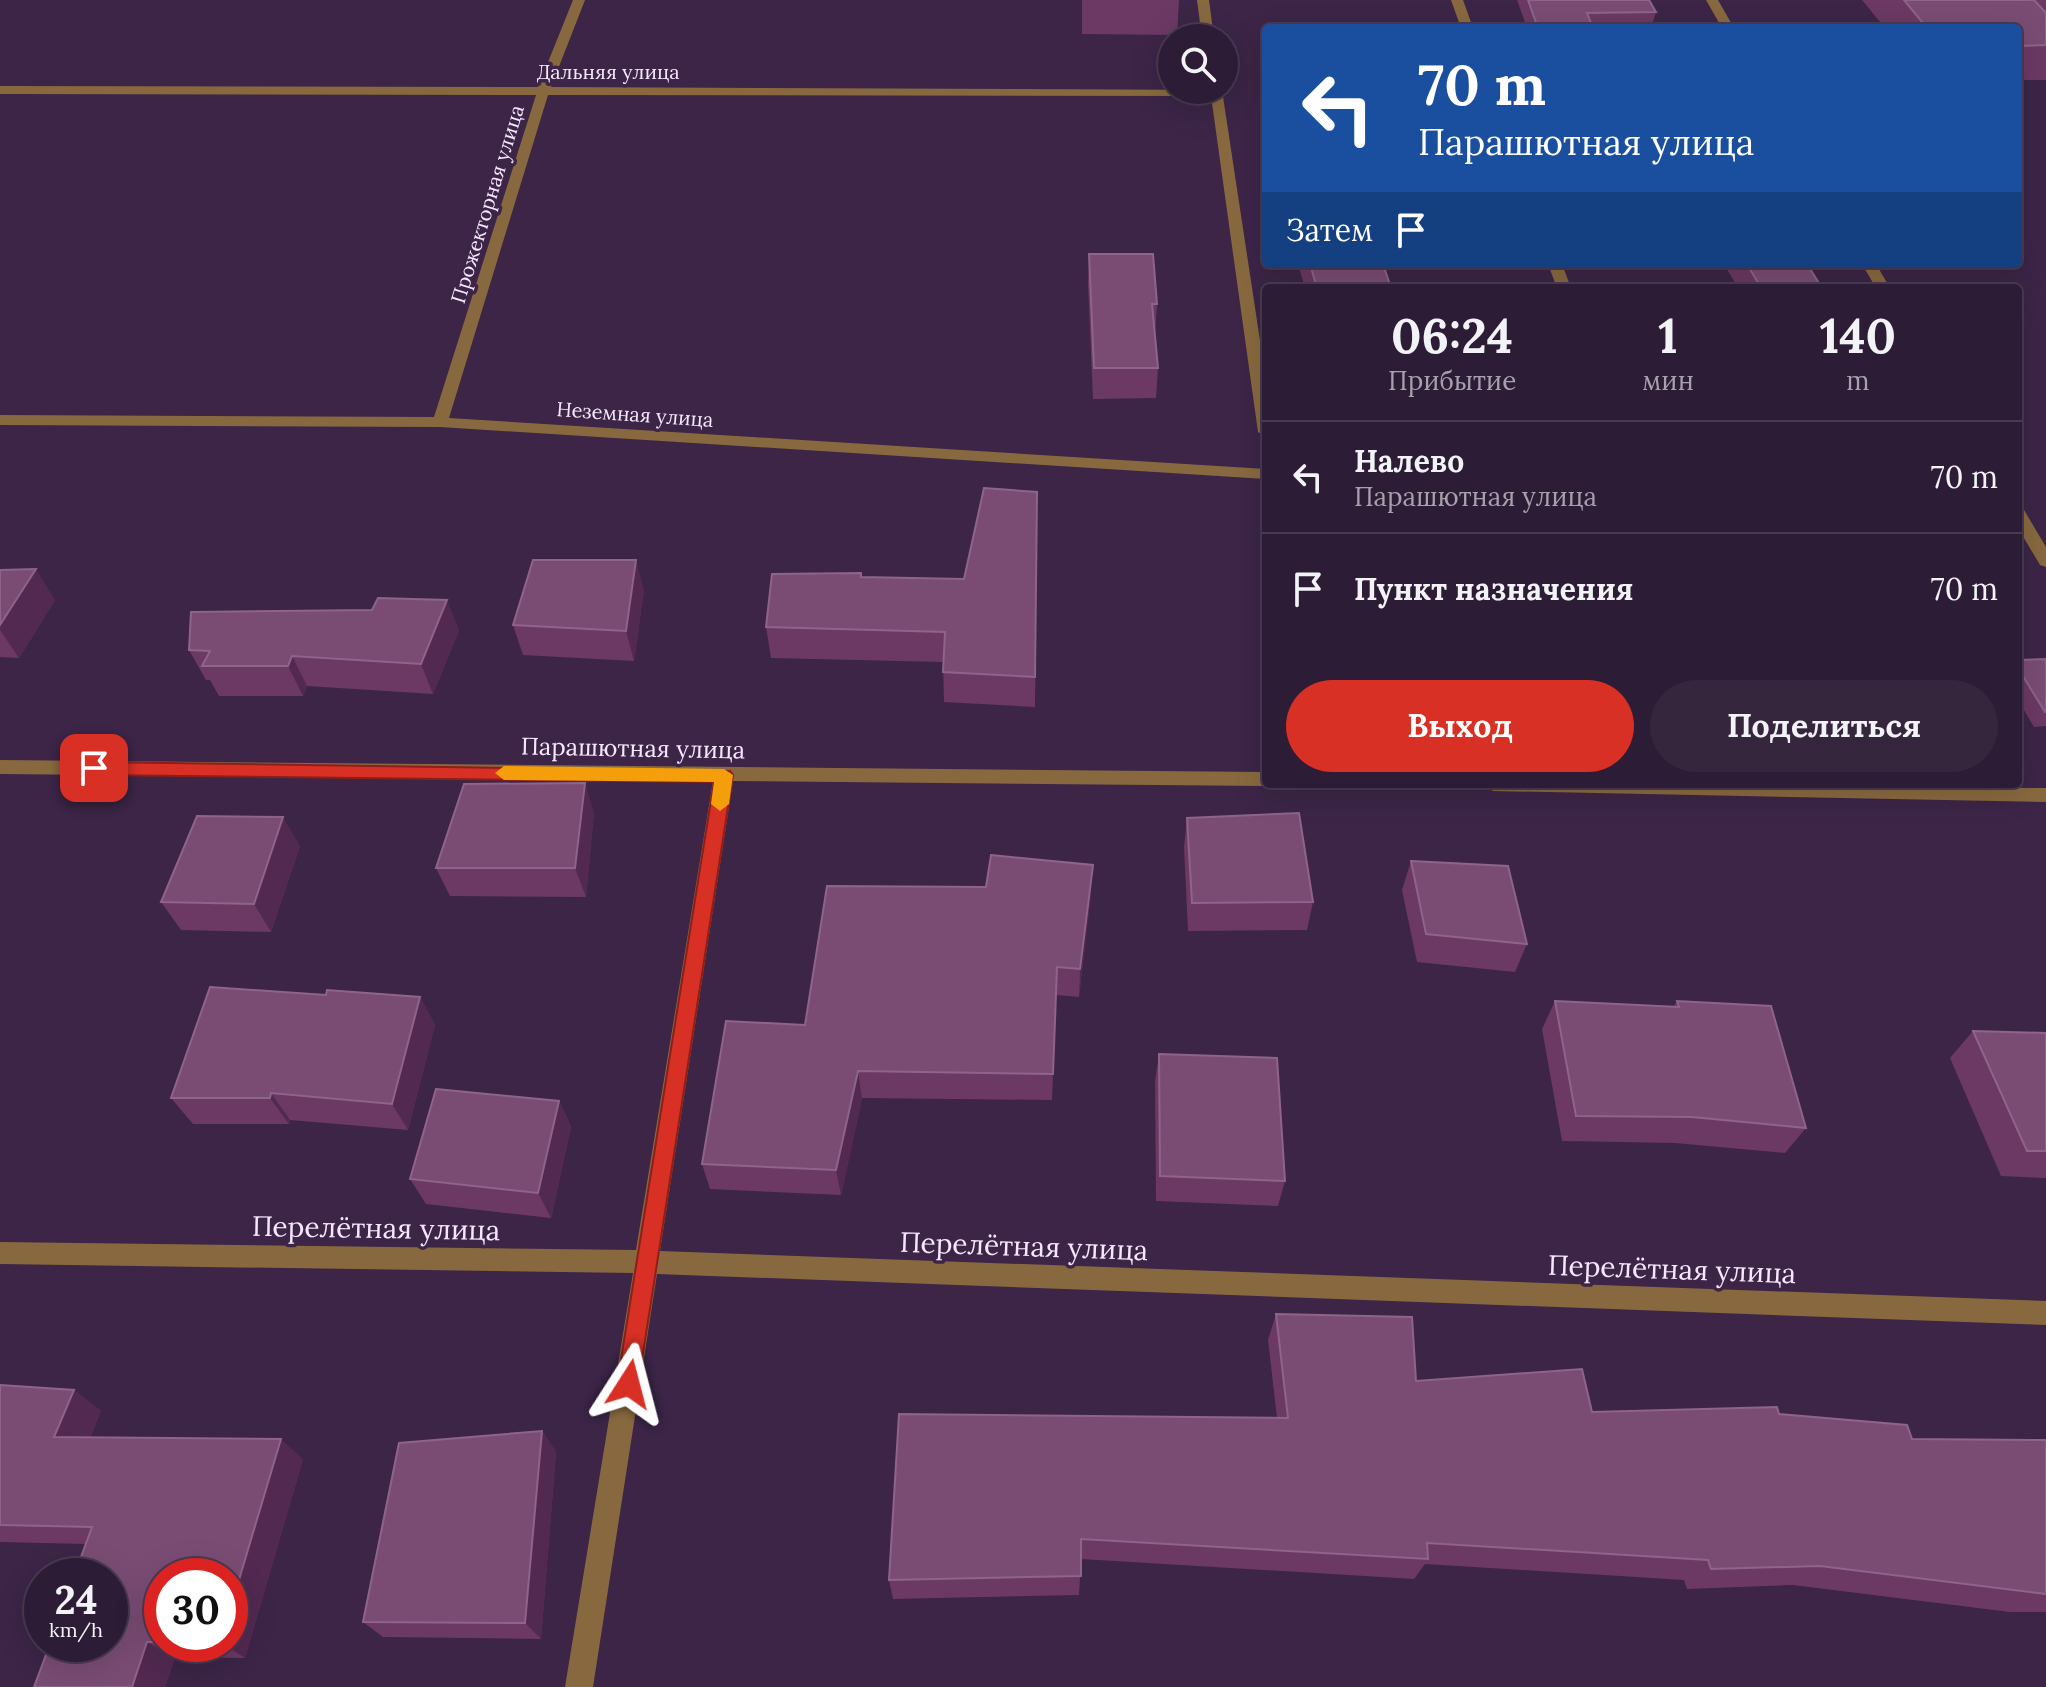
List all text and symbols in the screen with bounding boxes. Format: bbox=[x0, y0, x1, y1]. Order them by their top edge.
map controls bbox=[1158, 24, 1238, 104]
button: search bbox=[1158, 24, 1238, 104]
text: 70 m bbox=[1418, 49, 1546, 120]
icon: left bbox=[1286, 56, 1390, 160]
street label: Дальняя улица bbox=[536, 59, 680, 84]
street label: Прожекторная улица bbox=[445, 102, 529, 306]
text: Парашютная улица bbox=[1418, 119, 1754, 165]
icon: arrive bbox=[1389, 208, 1433, 252]
text: Затем bbox=[1286, 211, 1373, 249]
text: 06:24 bbox=[1391, 305, 1513, 366]
text: 1 bbox=[1658, 305, 1678, 366]
text: 140 bbox=[1820, 305, 1896, 366]
text: Прибытие bbox=[1388, 364, 1516, 397]
text: мин bbox=[1642, 364, 1694, 397]
text: m bbox=[1846, 364, 1870, 397]
street label: Неземная улица bbox=[556, 396, 714, 432]
text: Налево bbox=[1354, 442, 1464, 480]
icon: left bbox=[1286, 455, 1330, 499]
text: 70 m bbox=[1931, 458, 1998, 496]
text: Парашютная улица bbox=[1354, 480, 1597, 513]
icon: arrive bbox=[1286, 567, 1330, 611]
text: Пункт назначения bbox=[1354, 570, 1633, 608]
text: 70 m bbox=[1931, 570, 1998, 608]
button: Выход bbox=[1286, 680, 1634, 772]
button: Поделиться bbox=[1650, 680, 1998, 772]
street label: Парашютная улица bbox=[521, 731, 745, 765]
pin bbox=[60, 734, 128, 802]
icon: arrive bbox=[72, 746, 116, 790]
street label: Перелётная улица bbox=[252, 1208, 500, 1248]
street label: Перелётная улица bbox=[899, 1224, 1149, 1268]
street label: Перелётная улица bbox=[1547, 1247, 1797, 1291]
position arrow bbox=[587, 1342, 671, 1426]
speed limit sign: 30 bbox=[144, 1558, 248, 1662]
text: 24 bbox=[54, 1574, 98, 1625]
text: km/h bbox=[49, 1617, 103, 1642]

